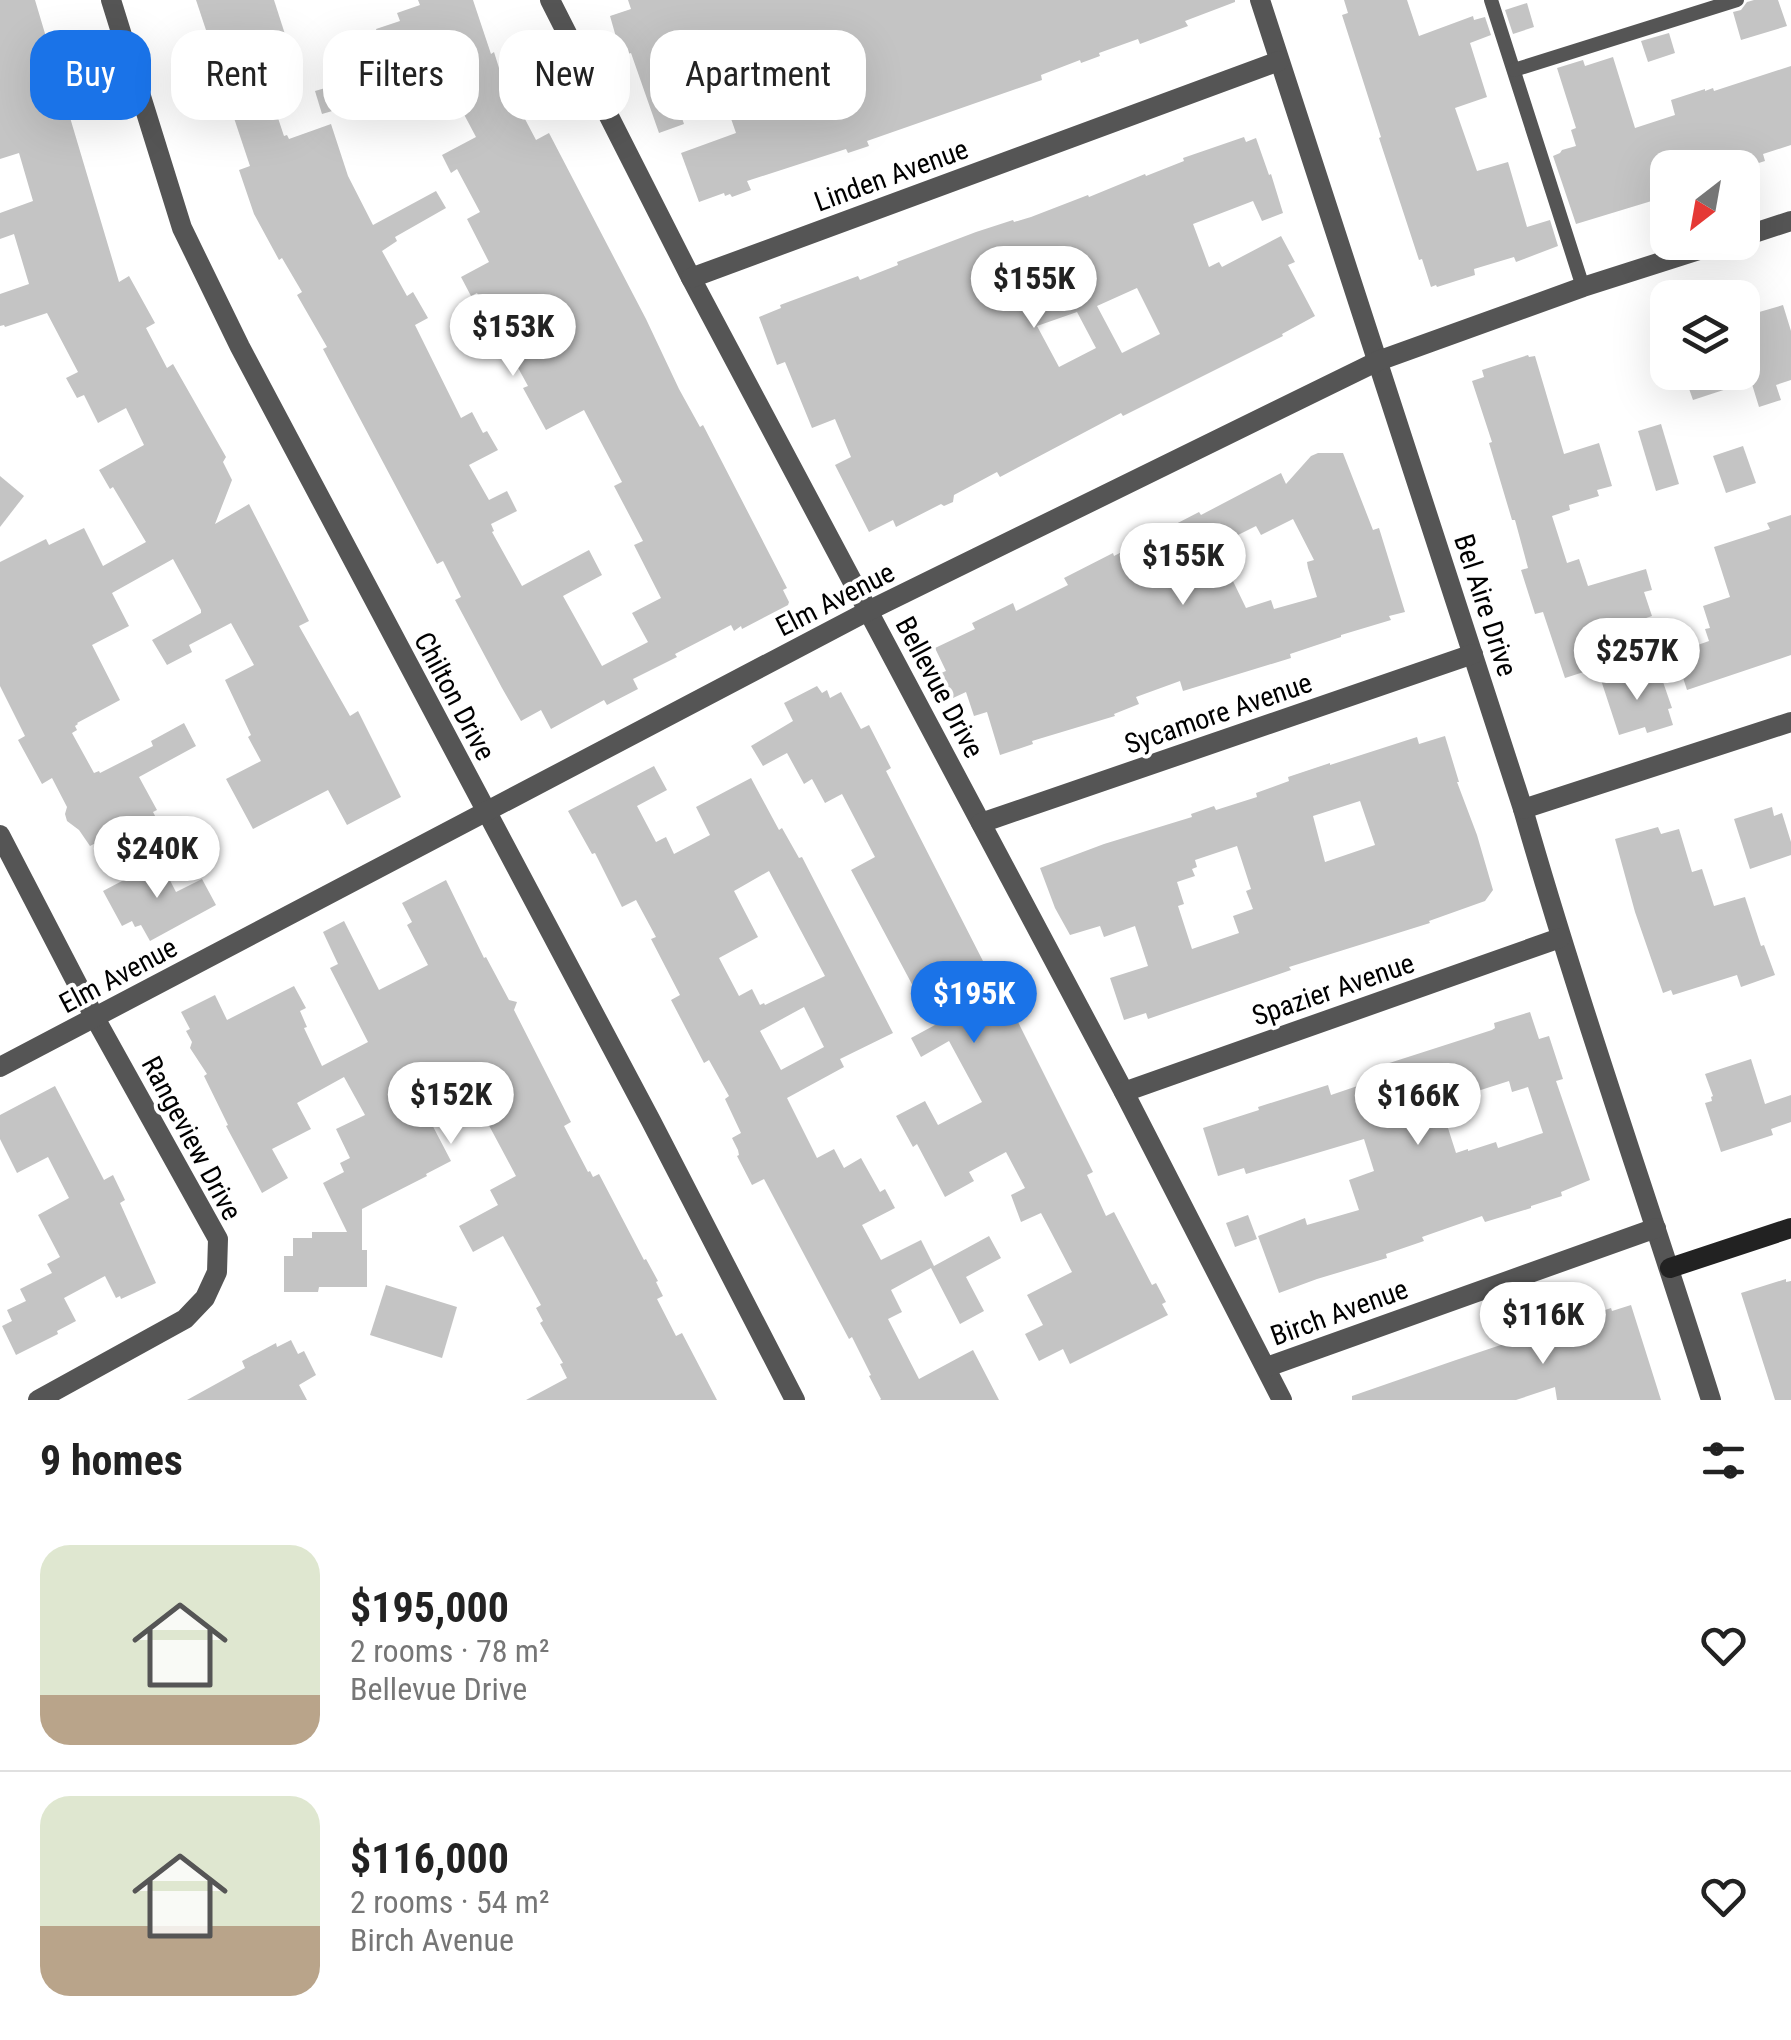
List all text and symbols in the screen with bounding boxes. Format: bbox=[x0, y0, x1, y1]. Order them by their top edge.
chip: Buy bbox=[30, 30, 151, 120]
chip: Rent bbox=[171, 30, 303, 120]
chip: Filters bbox=[323, 30, 479, 120]
chip: New bbox=[499, 30, 630, 120]
chip: Apartment bbox=[650, 30, 866, 120]
street label: Linden Avenue bbox=[810, 132, 972, 218]
north arrow bbox=[1650, 150, 1760, 260]
map controls bbox=[1650, 150, 1760, 390]
pin: $155K bbox=[964, 246, 1104, 331]
text: $155K bbox=[993, 259, 1075, 297]
button: layers bbox=[1650, 280, 1760, 390]
pin: $153K bbox=[443, 294, 583, 379]
text: $153K bbox=[472, 307, 554, 345]
pin: $155K bbox=[1113, 523, 1253, 608]
street label: Bel Aire Drive bbox=[1447, 530, 1524, 680]
text: $155K bbox=[1142, 536, 1224, 574]
street label: Elm Avenue bbox=[771, 556, 900, 643]
street label: Bellevue Drive bbox=[889, 611, 991, 763]
pin: $257K bbox=[1567, 618, 1707, 703]
street label: Chilton Drive bbox=[407, 627, 502, 766]
text: $257K bbox=[1596, 631, 1678, 669]
street label: Sycamore Avenue bbox=[1120, 666, 1316, 761]
pin: $240K bbox=[87, 816, 227, 901]
text: $240K bbox=[116, 829, 198, 867]
street label: Elm Avenue bbox=[54, 931, 183, 1020]
street label: Spazier Avenue bbox=[1248, 946, 1419, 1033]
pin: $195K bbox=[904, 961, 1044, 1046]
text: $195K bbox=[933, 974, 1015, 1012]
street label: Rangeview Drive bbox=[135, 1051, 249, 1226]
pin: $152K bbox=[381, 1062, 521, 1147]
pin: $166K bbox=[1348, 1063, 1488, 1148]
text: $152K bbox=[410, 1075, 492, 1113]
text: $166K bbox=[1377, 1076, 1459, 1114]
street label: Birch Avenue bbox=[1266, 1272, 1412, 1353]
pin: $116K bbox=[1473, 1282, 1613, 1367]
text: $116K bbox=[1502, 1295, 1584, 1333]
icon: filters bbox=[1696, 1433, 1751, 1488]
text: 9 homes bbox=[40, 1436, 183, 1485]
text: $195,000 bbox=[350, 1583, 509, 1632]
icon: home bbox=[120, 1585, 240, 1705]
icon: heart bbox=[1696, 1618, 1751, 1673]
text: 2 rooms · 78 m² bbox=[350, 1632, 549, 1670]
text: Bellevue Drive bbox=[350, 1670, 527, 1708]
text: $116,000 bbox=[350, 1834, 509, 1883]
icon: home bbox=[120, 1836, 240, 1956]
icon: heart bbox=[1696, 1869, 1751, 1924]
text: 2 rooms · 54 m² bbox=[350, 1883, 549, 1921]
text: Birch Avenue bbox=[350, 1921, 514, 1959]

